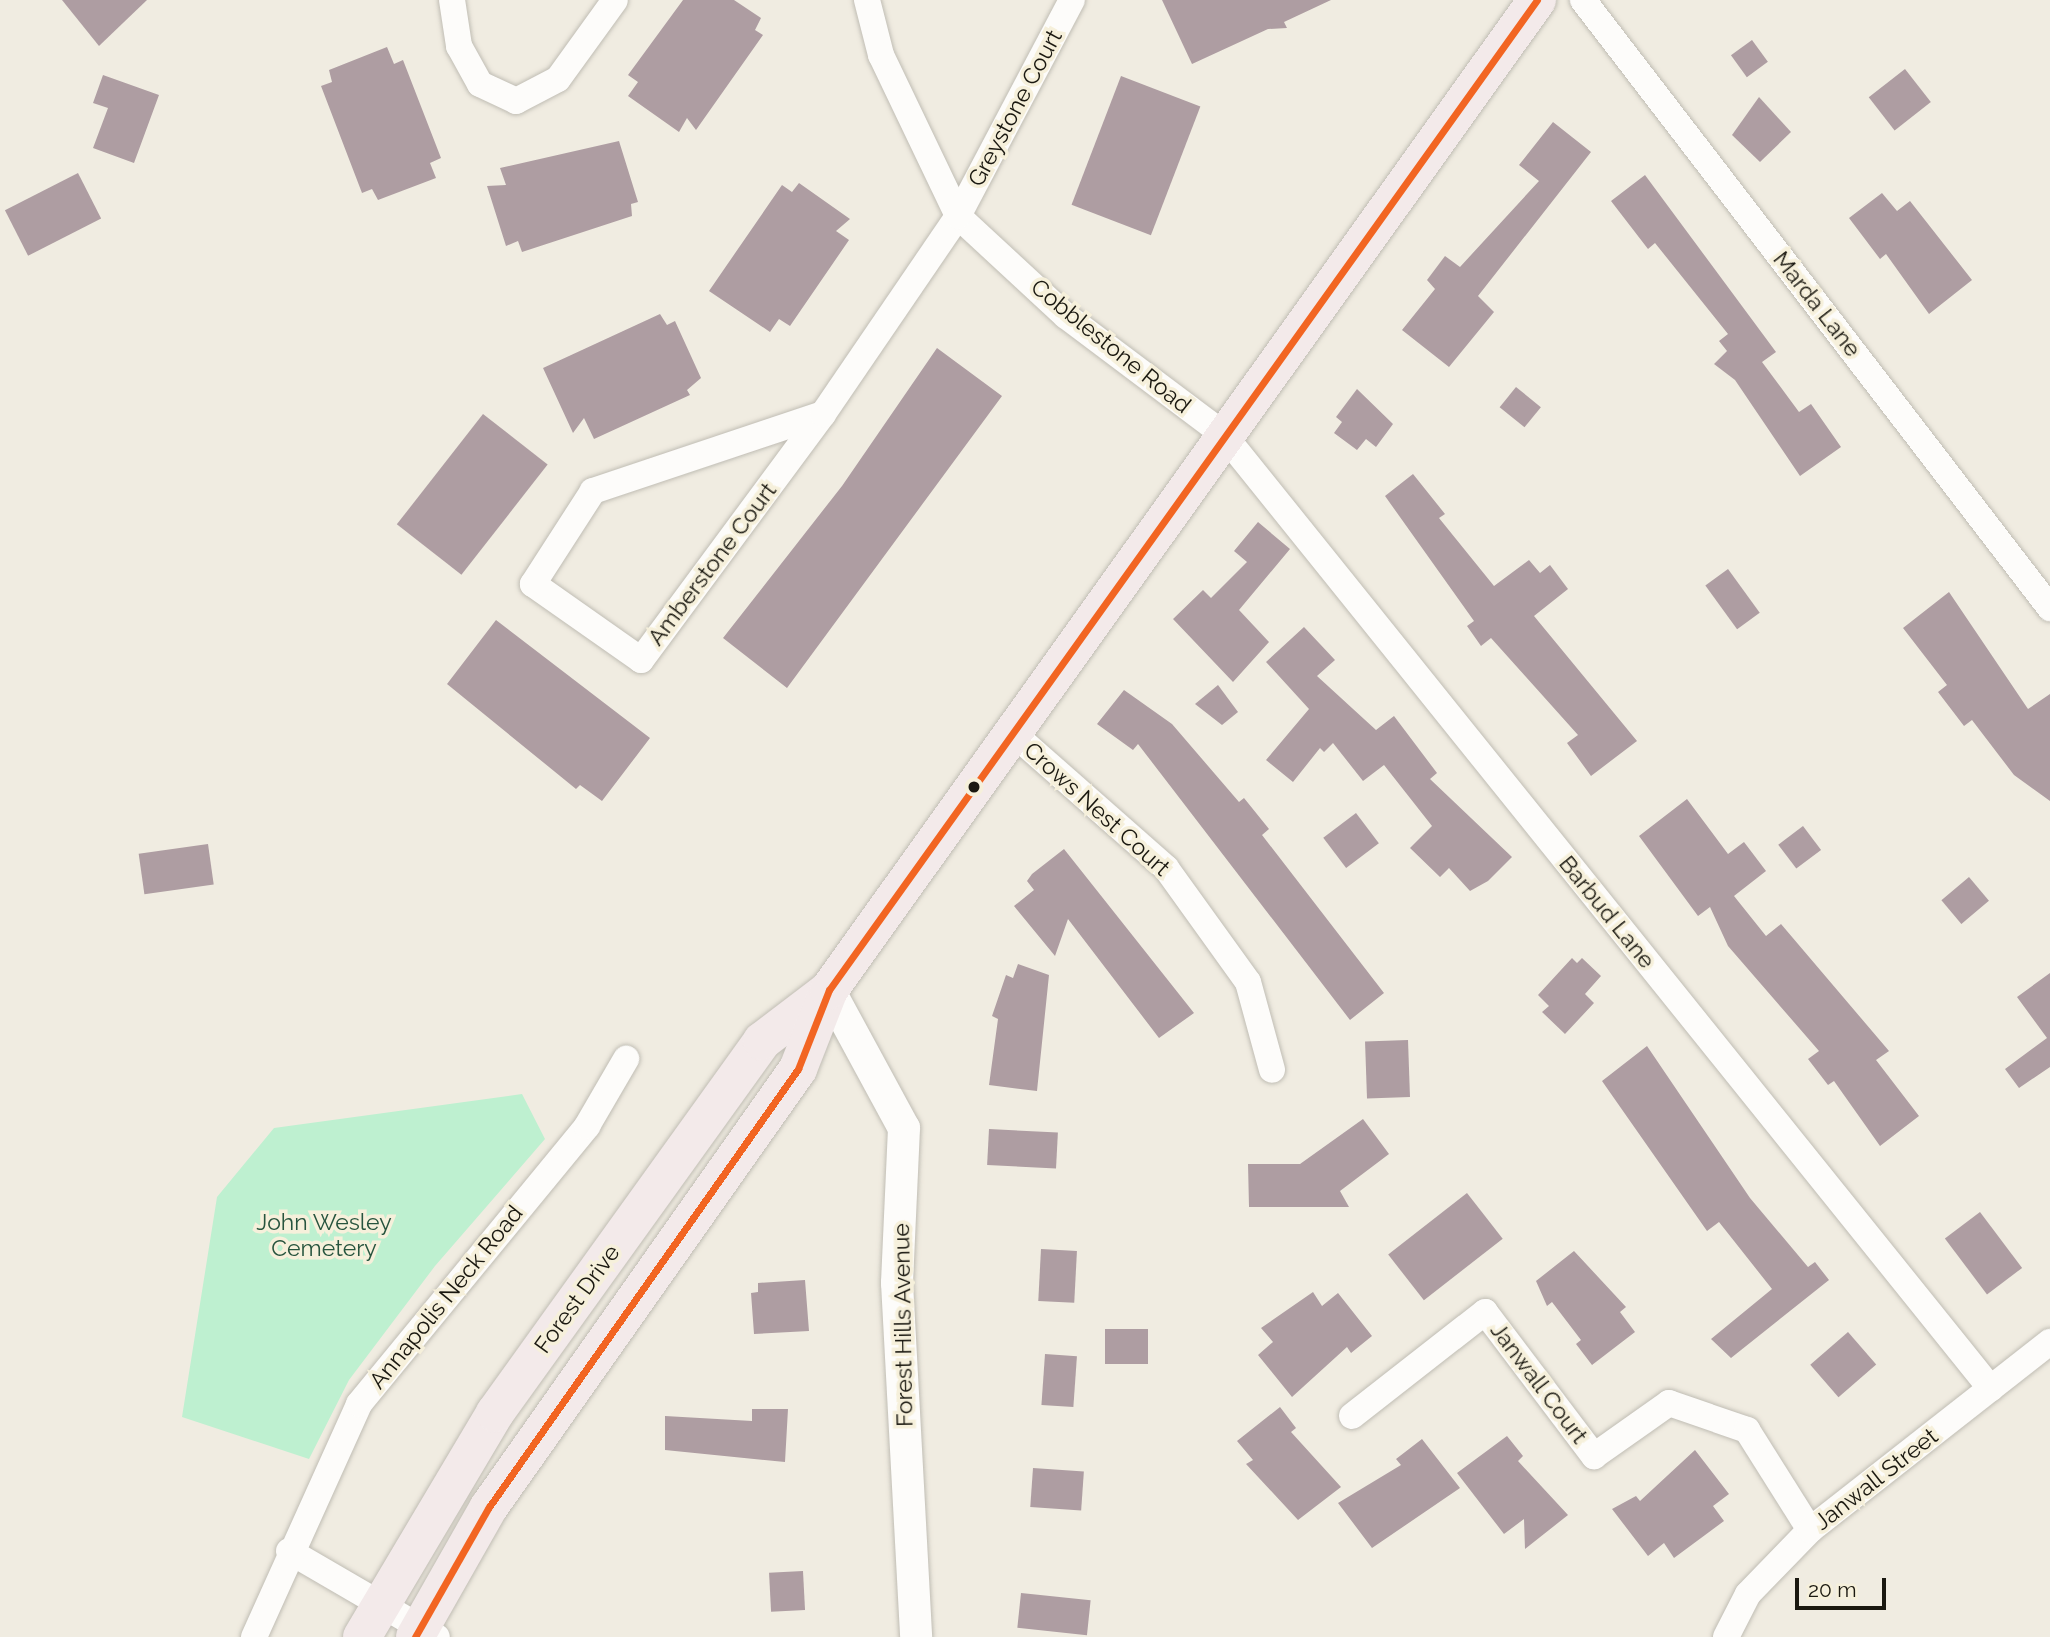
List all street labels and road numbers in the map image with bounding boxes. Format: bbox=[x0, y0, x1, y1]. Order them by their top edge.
street label: Greystone Court bbox=[962, 25, 1068, 191]
street label: Marda Lane bbox=[1767, 246, 1867, 362]
street label: Cobblestone Road bbox=[1025, 273, 1197, 419]
street label: Amberstone Court bbox=[642, 477, 782, 651]
street label: Crows Nest Court bbox=[1018, 736, 1176, 882]
street label: Barbud Lane bbox=[1553, 850, 1661, 974]
street label: Annapolis Neck Road bbox=[364, 1200, 528, 1394]
street label: Forest Hills Avenue bbox=[887, 1223, 919, 1427]
street label: Forest Drive bbox=[528, 1239, 626, 1359]
street label: Janwall Court bbox=[1484, 1317, 1594, 1449]
street label: Janwall Street bbox=[1809, 1422, 1943, 1536]

